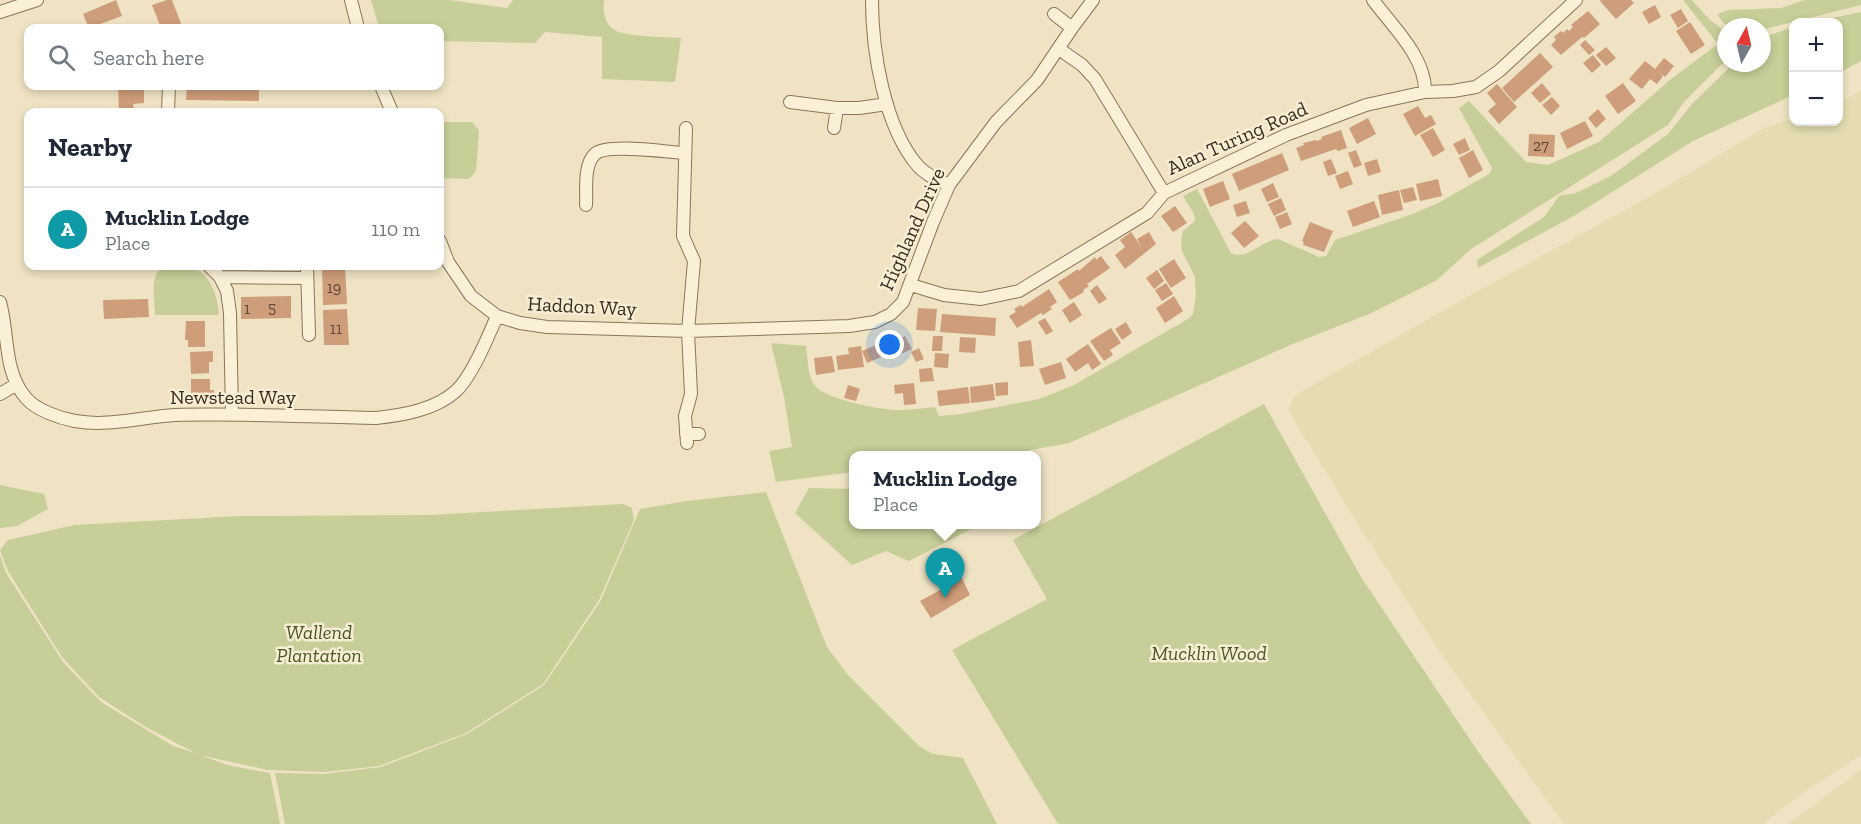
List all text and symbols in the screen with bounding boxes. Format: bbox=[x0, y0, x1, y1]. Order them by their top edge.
north arrow bbox=[1717, 18, 1771, 72]
map controls bbox=[1789, 18, 1843, 126]
button: + bbox=[1789, 18, 1843, 72]
search box bbox=[24, 24, 444, 90]
icon: search bbox=[45, 41, 78, 74]
text: Search here bbox=[93, 44, 204, 71]
button: − bbox=[1789, 72, 1843, 126]
street label: Alan Turing Road bbox=[1163, 96, 1311, 180]
text: Nearby bbox=[48, 131, 132, 163]
house number: 27 bbox=[1533, 136, 1549, 155]
street label: Highland Drive bbox=[874, 164, 950, 294]
text: Mucklin Lodge bbox=[105, 204, 249, 231]
text: A bbox=[61, 217, 74, 241]
text: 110 m bbox=[371, 217, 420, 241]
text: Place bbox=[105, 231, 150, 255]
house number: 19 bbox=[327, 278, 341, 297]
street label: Haddon Way bbox=[527, 291, 638, 321]
house number: 5 bbox=[268, 298, 276, 317]
house number: 1 bbox=[244, 299, 250, 318]
house number: 11 bbox=[330, 319, 342, 338]
your location bbox=[875, 330, 904, 359]
street label: Newstead Way bbox=[170, 385, 297, 409]
popup bbox=[849, 451, 1041, 529]
text: Mucklin Lodge bbox=[873, 465, 1017, 492]
text: Place bbox=[873, 492, 918, 516]
pin: A bbox=[926, 548, 964, 598]
park label: Wallend Plantation bbox=[276, 620, 362, 667]
park label: Mucklin Wood bbox=[1151, 641, 1267, 665]

